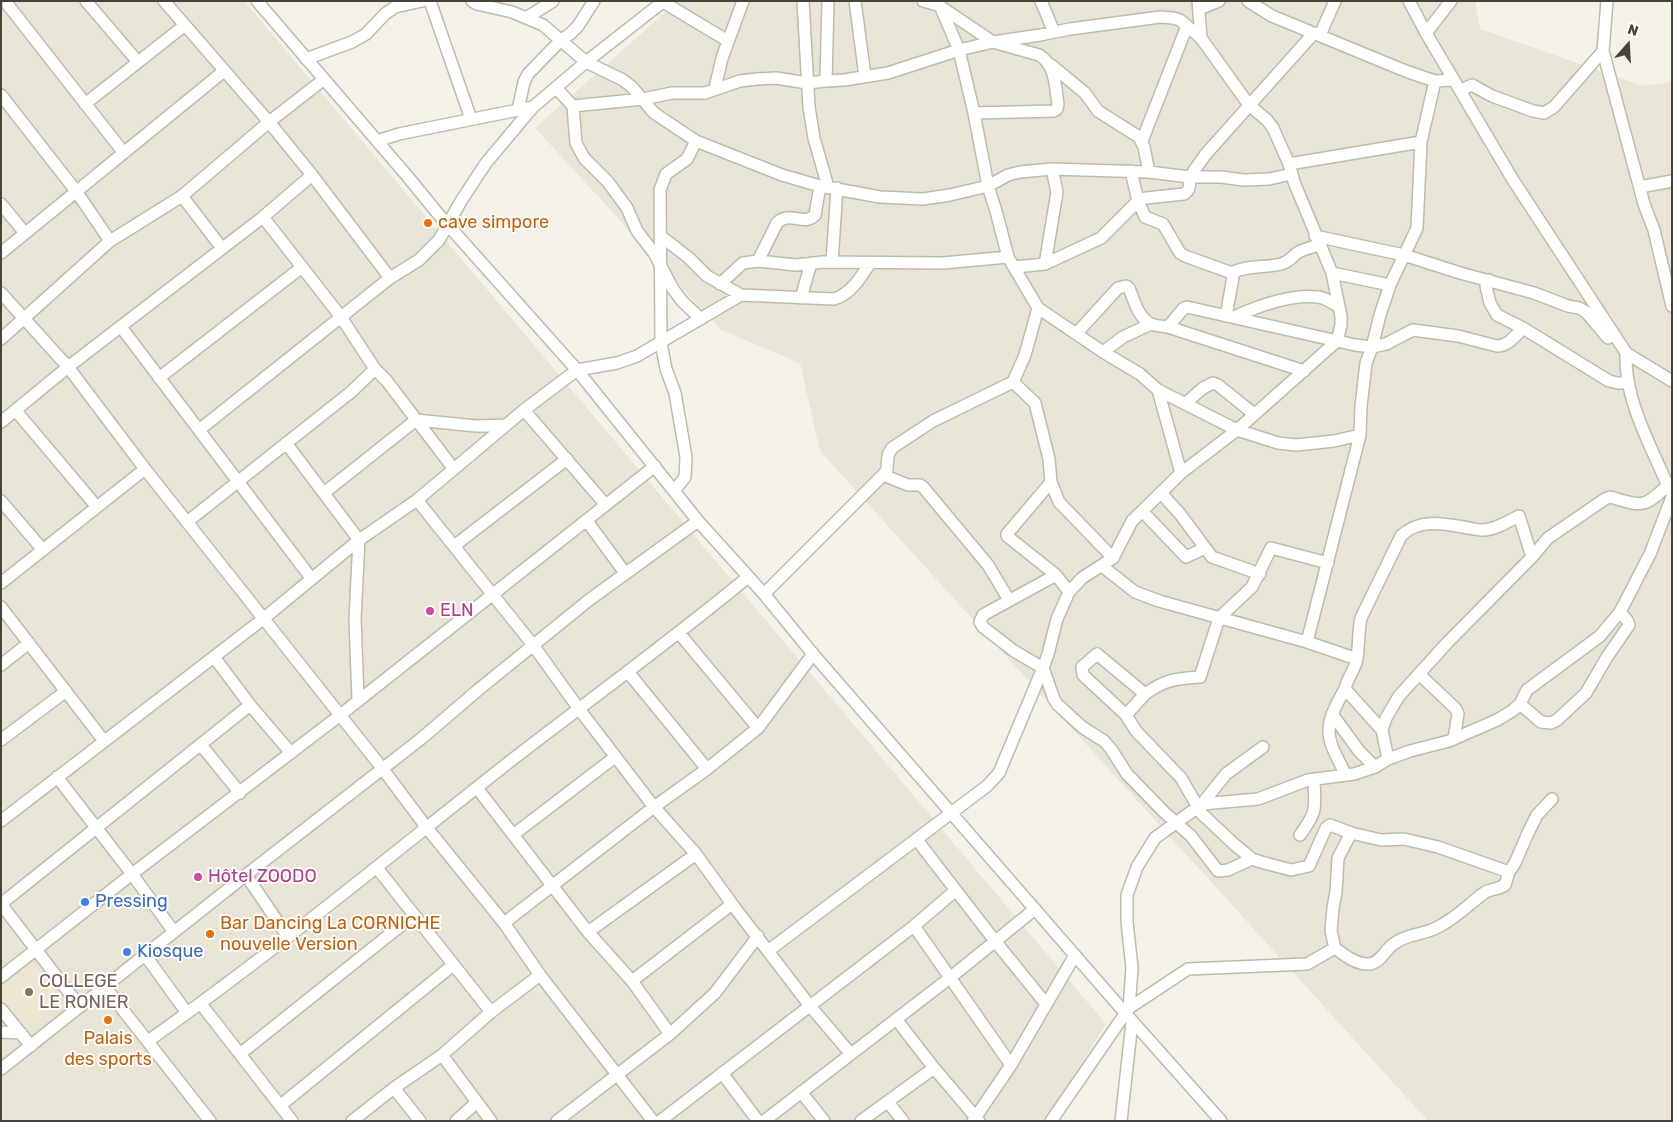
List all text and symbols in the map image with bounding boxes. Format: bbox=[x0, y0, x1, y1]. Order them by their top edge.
north arrow bbox=[1603, 20, 1653, 70]
text: N bbox=[1626, 21, 1641, 40]
place label: cave simpore bbox=[438, 212, 549, 234]
marker: cave simpore bbox=[422, 217, 434, 229]
place label: ELN bbox=[440, 600, 474, 622]
marker: ELN bbox=[424, 605, 436, 617]
place label: Hôtel ZOODO bbox=[208, 866, 317, 888]
marker: Hôtel ZOODO bbox=[192, 871, 204, 883]
place label: Pressing bbox=[95, 891, 168, 913]
marker: Pressing bbox=[79, 896, 91, 908]
place label: Bar Dancing La CORNICHE nouvelle Version bbox=[220, 913, 440, 956]
marker: Bar Dancing La CORNICHE nouvelle Version bbox=[204, 928, 216, 940]
place label: Kiosque bbox=[137, 941, 203, 963]
marker: Kiosque bbox=[121, 946, 133, 958]
place label: COLLEGE LE RONIER bbox=[39, 971, 129, 1014]
marker: COLLEGE LE RONIER bbox=[23, 986, 35, 998]
marker: Palais des sports bbox=[102, 1014, 114, 1026]
place label: Palais des sports bbox=[64, 1028, 152, 1070]

